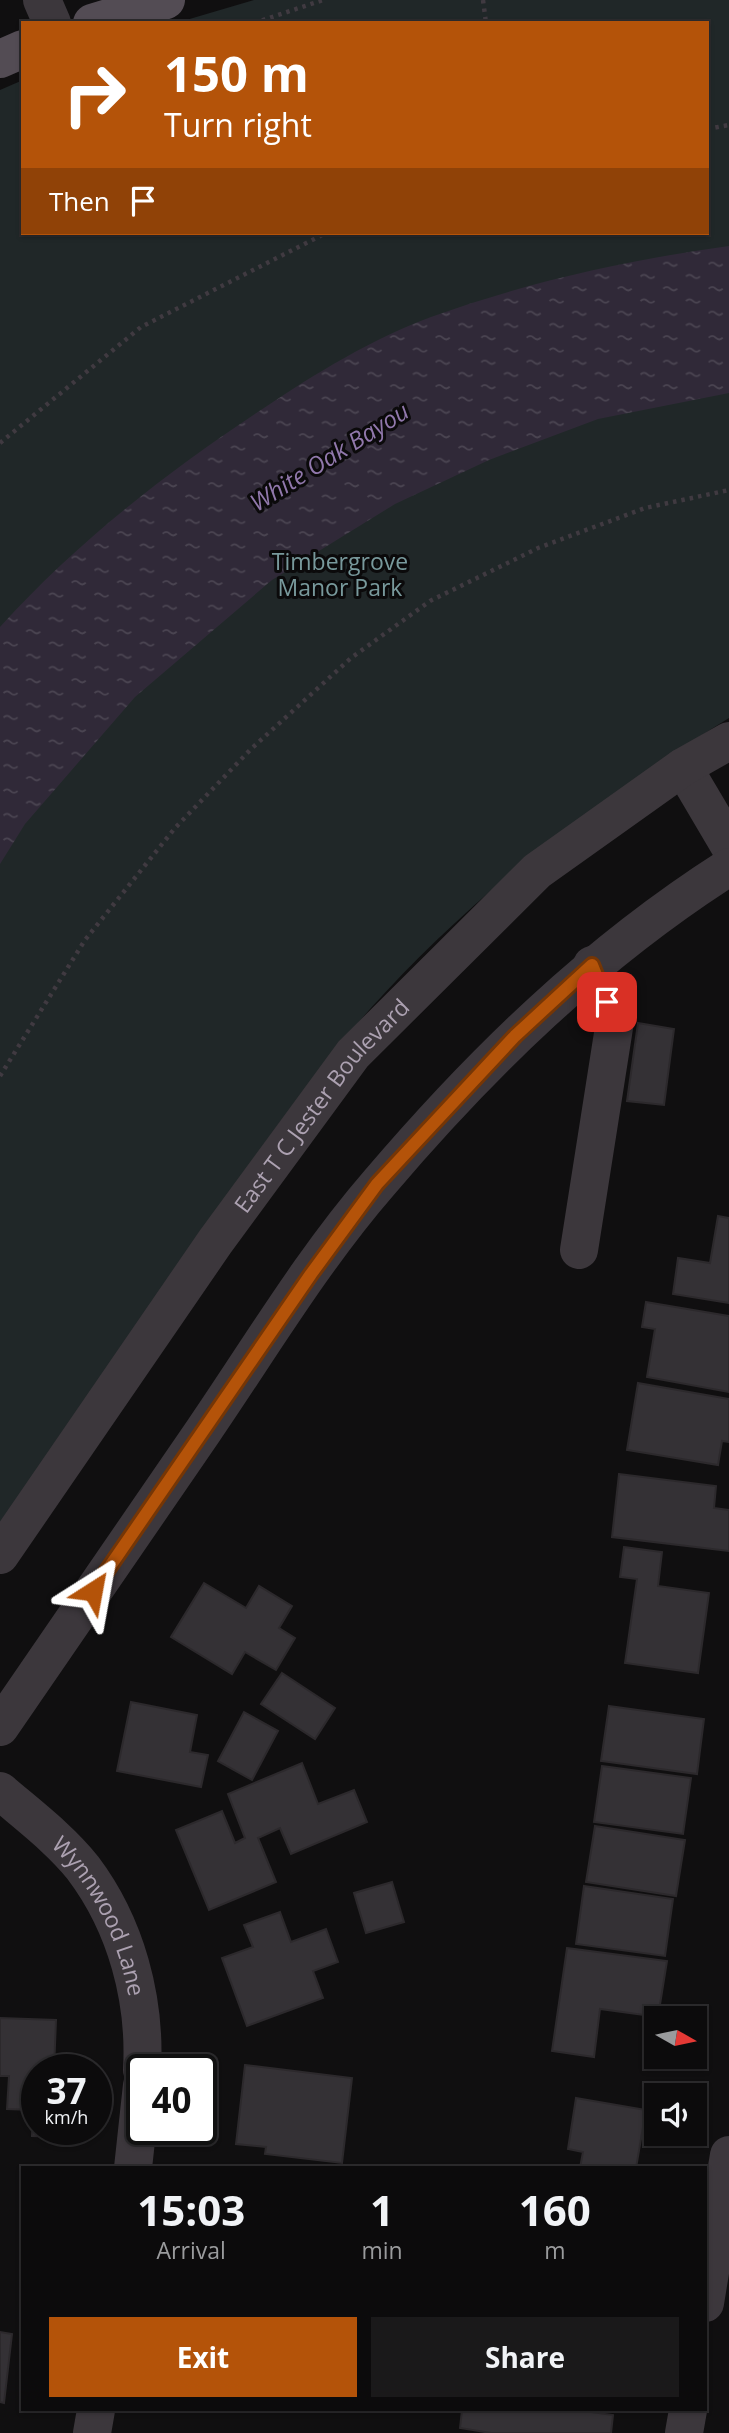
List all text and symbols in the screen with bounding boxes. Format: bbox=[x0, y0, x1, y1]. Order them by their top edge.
text: 150 m bbox=[164, 40, 309, 106]
icon: right bbox=[49, 49, 140, 140]
text: Turn right bbox=[164, 103, 312, 146]
icon: arrive bbox=[124, 182, 162, 220]
text: Then bbox=[49, 183, 110, 219]
water label: White Oak Bayou bbox=[243, 394, 415, 518]
park label: Timbergrove Manor Park bbox=[272, 545, 408, 603]
pin bbox=[577, 972, 637, 1032]
icon: arrive bbox=[588, 983, 626, 1021]
street label: East T C Jester Boulevard bbox=[226, 991, 416, 1219]
position arrow bbox=[56, 1554, 130, 1628]
street label: Wynnwood Lane bbox=[45, 1828, 153, 1999]
north arrow bbox=[644, 2006, 707, 2068]
map controls bbox=[644, 2006, 707, 2146]
speed limit sign: 40 bbox=[126, 2054, 217, 2145]
text: 37 bbox=[46, 2067, 87, 2114]
button: sound bbox=[644, 2083, 707, 2146]
text: km/h bbox=[45, 2105, 88, 2129]
text: 15:03 bbox=[137, 2181, 245, 2238]
text: 1 bbox=[370, 2181, 394, 2238]
text: 160 bbox=[519, 2181, 591, 2238]
text: Arrival bbox=[157, 2234, 226, 2266]
text: min bbox=[361, 2234, 403, 2266]
text: m bbox=[544, 2234, 565, 2266]
button: Exit bbox=[49, 2317, 357, 2397]
button: Share bbox=[371, 2317, 679, 2397]

